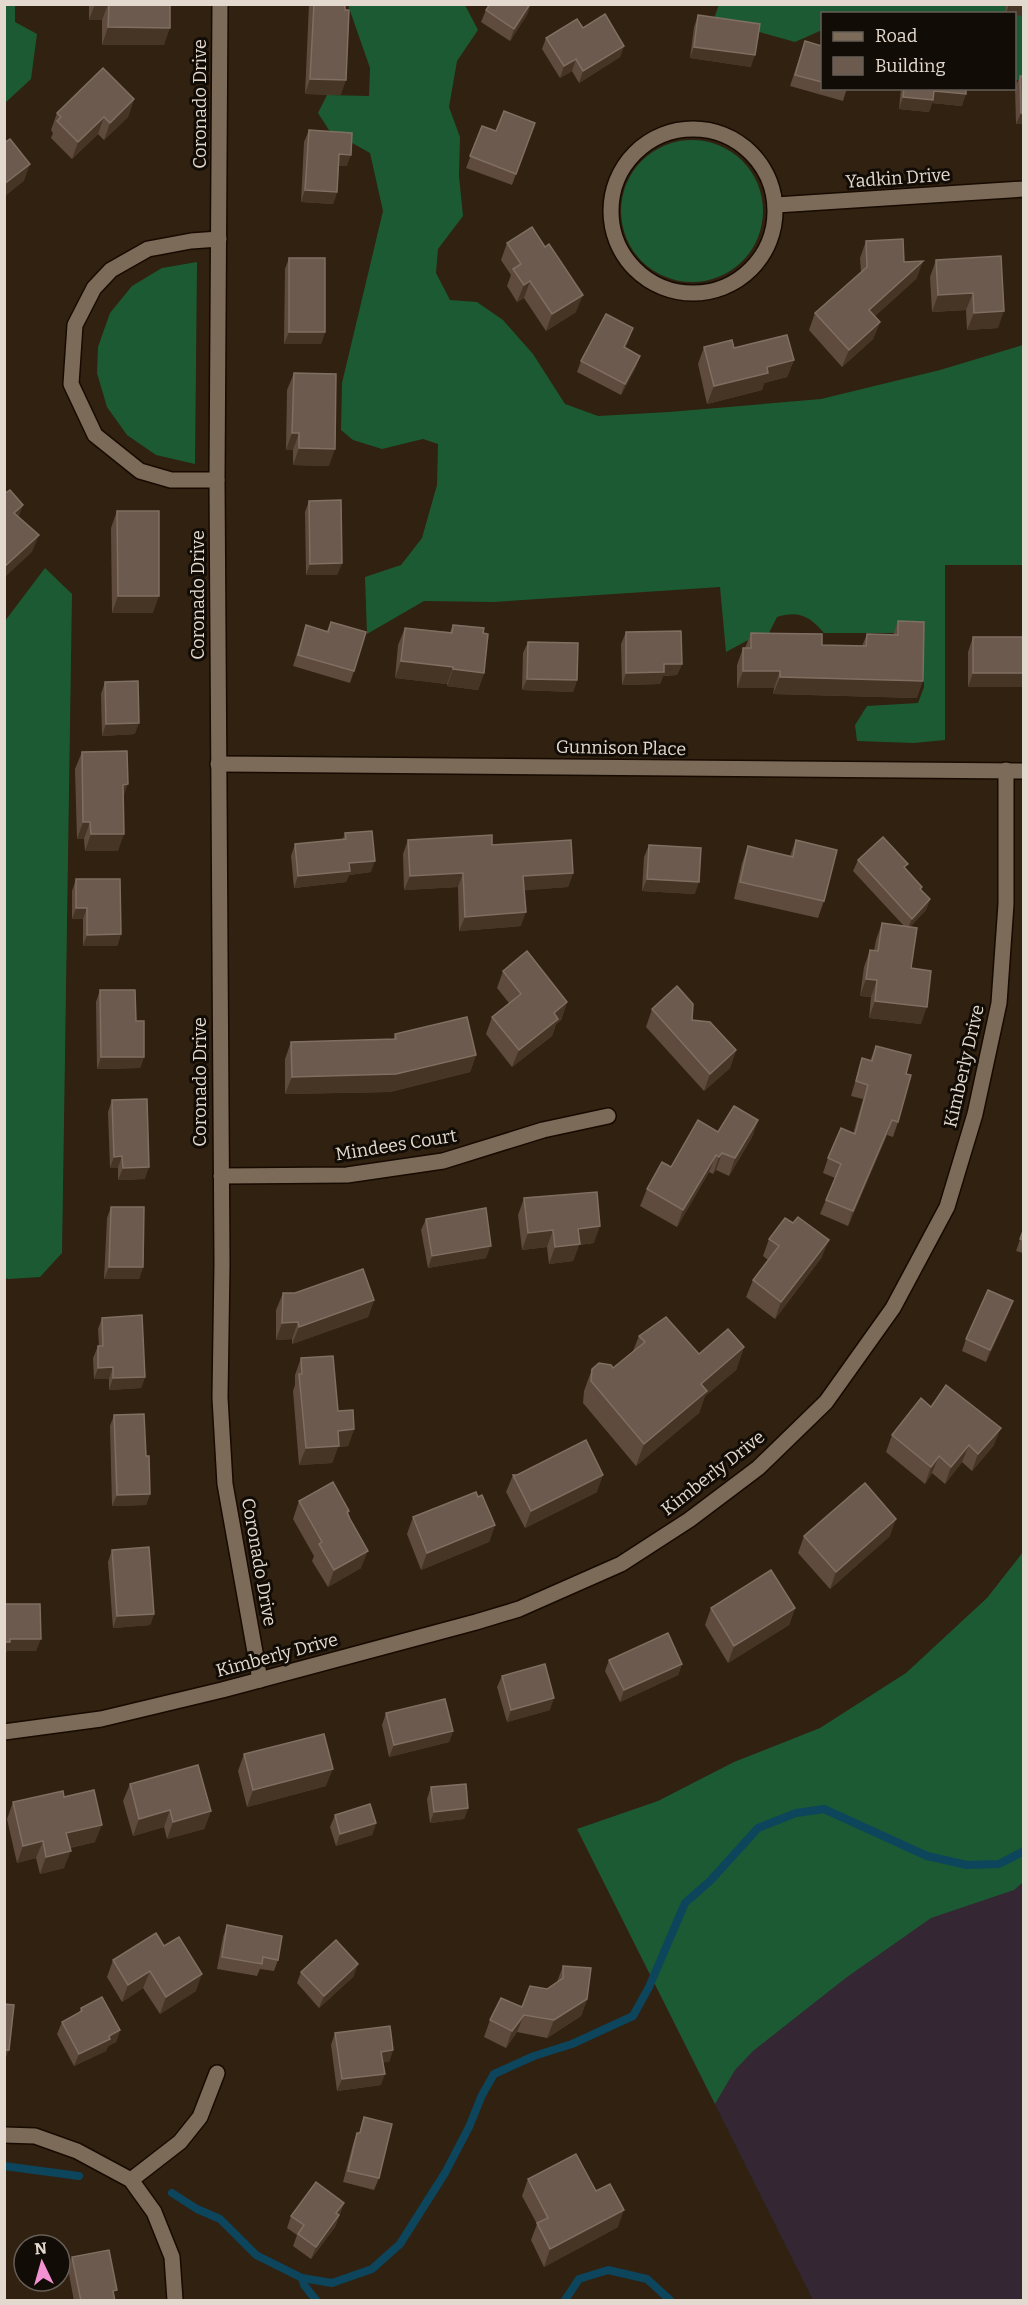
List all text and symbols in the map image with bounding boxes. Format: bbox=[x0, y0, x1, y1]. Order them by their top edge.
legend bbox=[821, 12, 1016, 90]
text: Road bbox=[875, 25, 918, 47]
street label: Coronado Drive bbox=[189, 39, 211, 169]
text: Building bbox=[875, 55, 946, 77]
street label: Yadkin Drive bbox=[845, 163, 951, 193]
street label: Coronado Drive bbox=[187, 530, 209, 660]
street label: Gunnison Place bbox=[556, 736, 686, 760]
street label: Kimberly Drive bbox=[939, 1002, 989, 1130]
street label: Coronado Drive bbox=[189, 1017, 211, 1147]
street label: Mindees Court bbox=[334, 1124, 459, 1165]
street label: Kimberly Drive bbox=[657, 1426, 769, 1520]
street label: Coronado Drive bbox=[237, 1496, 281, 1628]
street label: Kimberly Drive bbox=[214, 1628, 340, 1682]
north arrow bbox=[12, 2233, 72, 2293]
text: N bbox=[34, 2239, 48, 2259]

